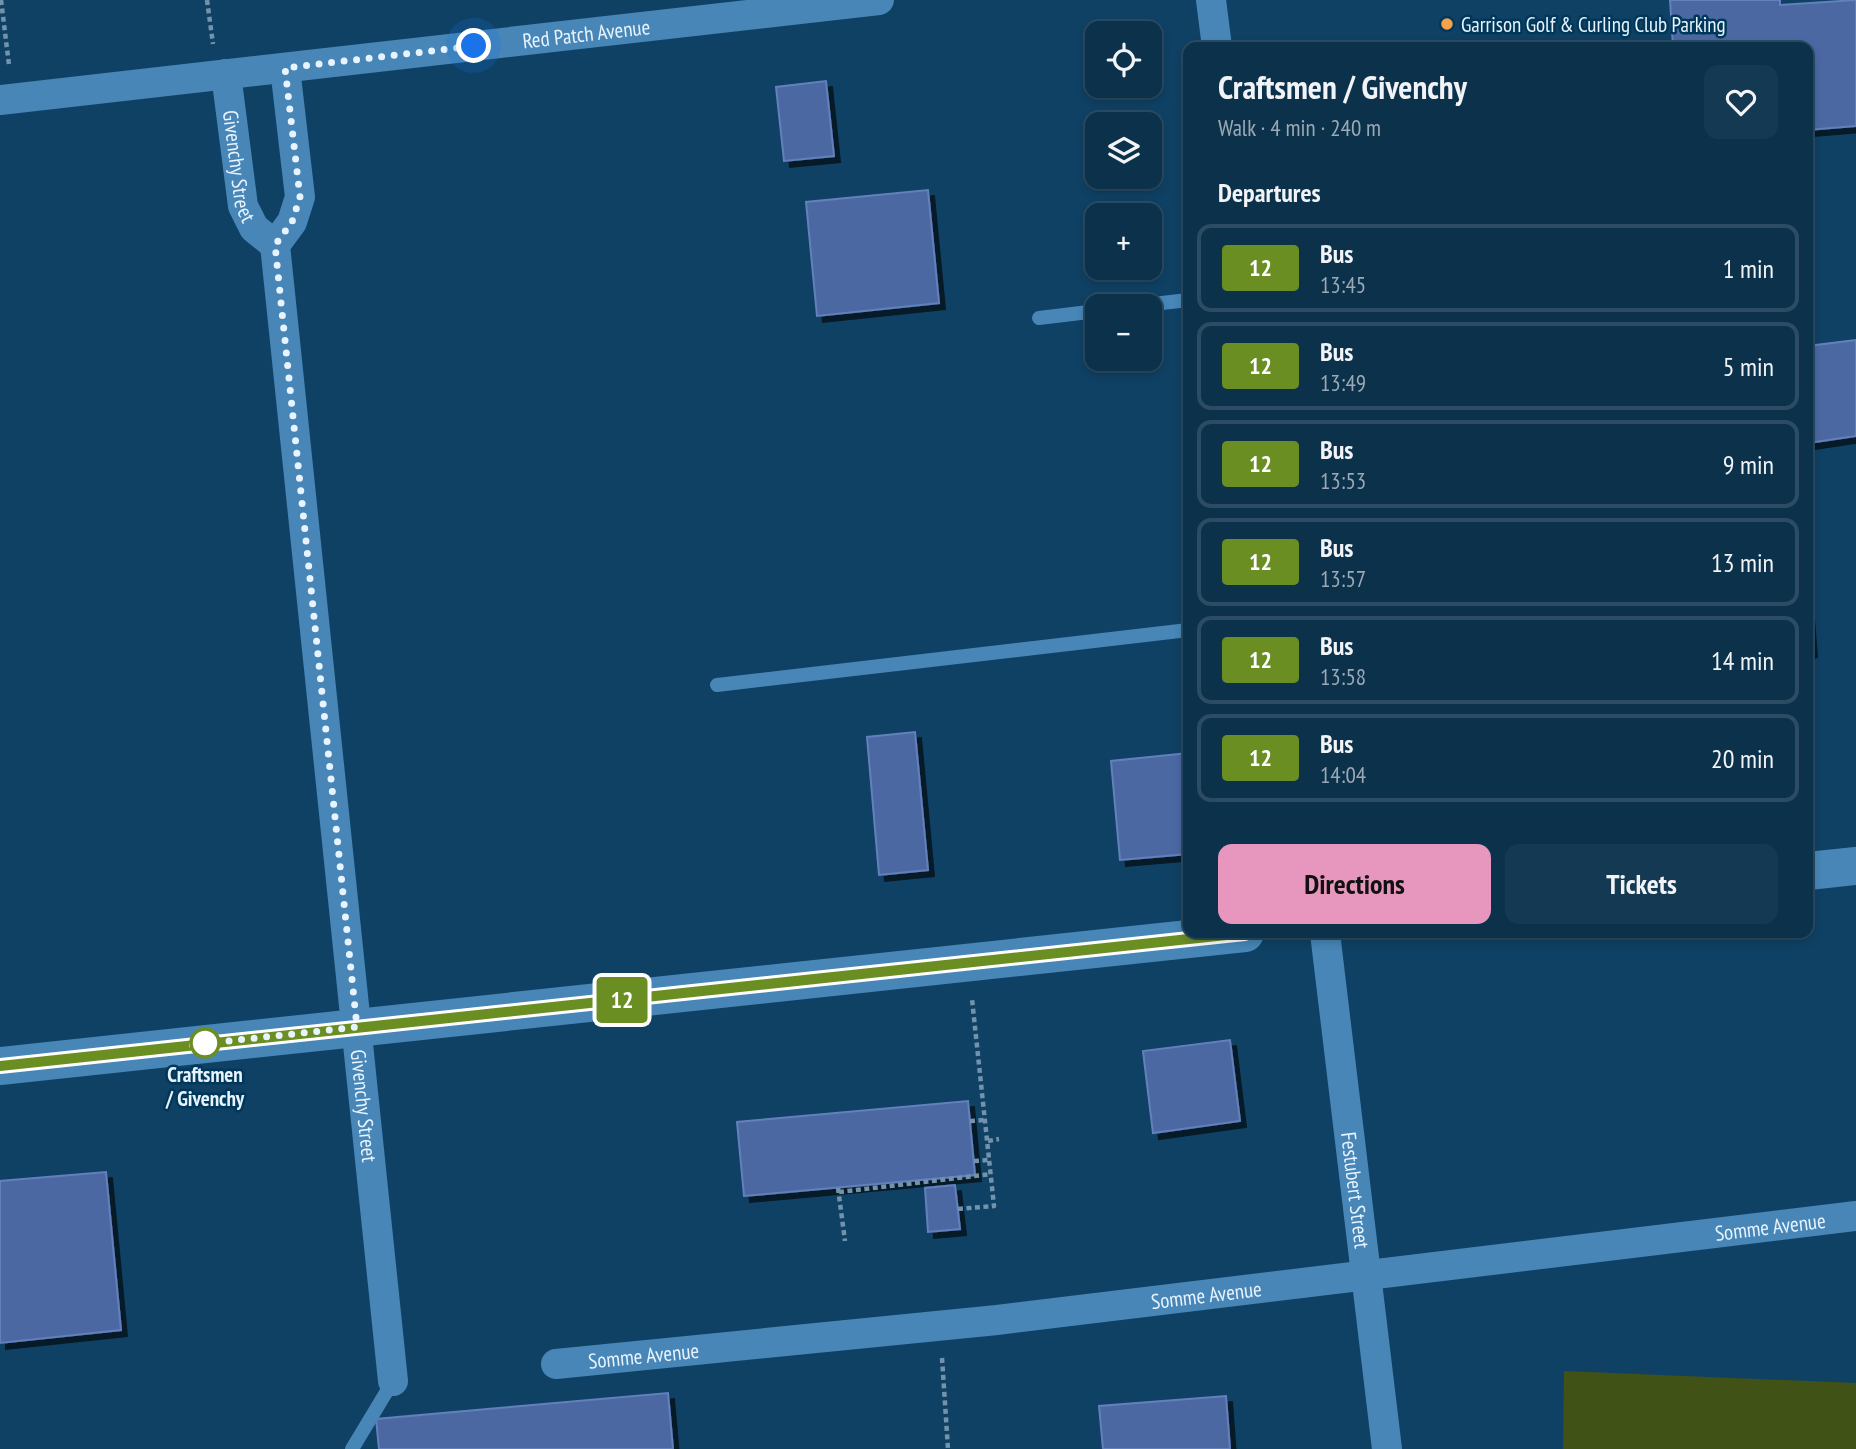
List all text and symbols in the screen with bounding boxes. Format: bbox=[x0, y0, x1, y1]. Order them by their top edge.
place label: Garrison Golf & Curling Club Parking bbox=[1461, 11, 1726, 38]
street label: Red Patch Avenue bbox=[521, 13, 651, 54]
marker: Garrison Golf & Curling Club Parking bbox=[1439, 16, 1455, 32]
map controls bbox=[1085, 21, 1162, 371]
button: locate bbox=[1085, 21, 1162, 98]
your location bbox=[456, 28, 491, 63]
text: Craftsmen / Givenchy bbox=[1218, 65, 1467, 108]
button: heart bbox=[1704, 65, 1778, 139]
street label: Givenchy Street bbox=[217, 108, 263, 227]
button: layers bbox=[1085, 112, 1162, 189]
text: Walk · 4 min · 240 m bbox=[1218, 113, 1381, 142]
text: Departures bbox=[1218, 176, 1321, 209]
button: + bbox=[1085, 203, 1162, 280]
text: Bus bbox=[1320, 237, 1353, 270]
text: 12 bbox=[1249, 252, 1272, 283]
text: 1 min bbox=[1723, 252, 1774, 285]
text: 13:45 bbox=[1320, 270, 1366, 299]
button: − bbox=[1085, 294, 1162, 371]
text: Bus bbox=[1320, 335, 1353, 368]
text: 12 bbox=[1249, 350, 1272, 381]
text: 5 min bbox=[1723, 350, 1774, 383]
text: 13:49 bbox=[1320, 368, 1366, 397]
text: Bus bbox=[1320, 433, 1353, 466]
text: 12 bbox=[1249, 448, 1272, 479]
text: 9 min bbox=[1723, 448, 1774, 481]
text: 13:53 bbox=[1320, 466, 1366, 495]
text: Bus bbox=[1320, 531, 1353, 564]
text: 12 bbox=[1249, 546, 1272, 577]
text: 13 min bbox=[1711, 546, 1774, 579]
text: 13:57 bbox=[1320, 564, 1366, 593]
text: Bus bbox=[1320, 629, 1353, 662]
text: 12 bbox=[1249, 644, 1272, 675]
text: 14 min bbox=[1711, 644, 1774, 677]
text: 13:58 bbox=[1320, 662, 1366, 691]
text: Bus bbox=[1320, 727, 1353, 760]
text: 12 bbox=[1249, 742, 1272, 773]
text: 20 min bbox=[1711, 742, 1774, 775]
text: 14:04 bbox=[1320, 760, 1366, 789]
button: Directions bbox=[1218, 844, 1491, 924]
button: Tickets bbox=[1505, 844, 1778, 924]
line badge: 12 bbox=[590, 977, 654, 1023]
text: 12 bbox=[611, 984, 633, 1015]
marker: Craftsmen / Givenchy bbox=[190, 1028, 220, 1058]
street label: Givenchy Street bbox=[345, 1048, 384, 1163]
place label: Craftsmen / Givenchy bbox=[165, 1061, 245, 1112]
street label: Festubert Street bbox=[1336, 1130, 1376, 1250]
street label: Somme Avenue bbox=[1713, 1206, 1827, 1246]
street label: Somme Avenue bbox=[1149, 1275, 1263, 1315]
street label: Somme Avenue bbox=[587, 1336, 700, 1374]

